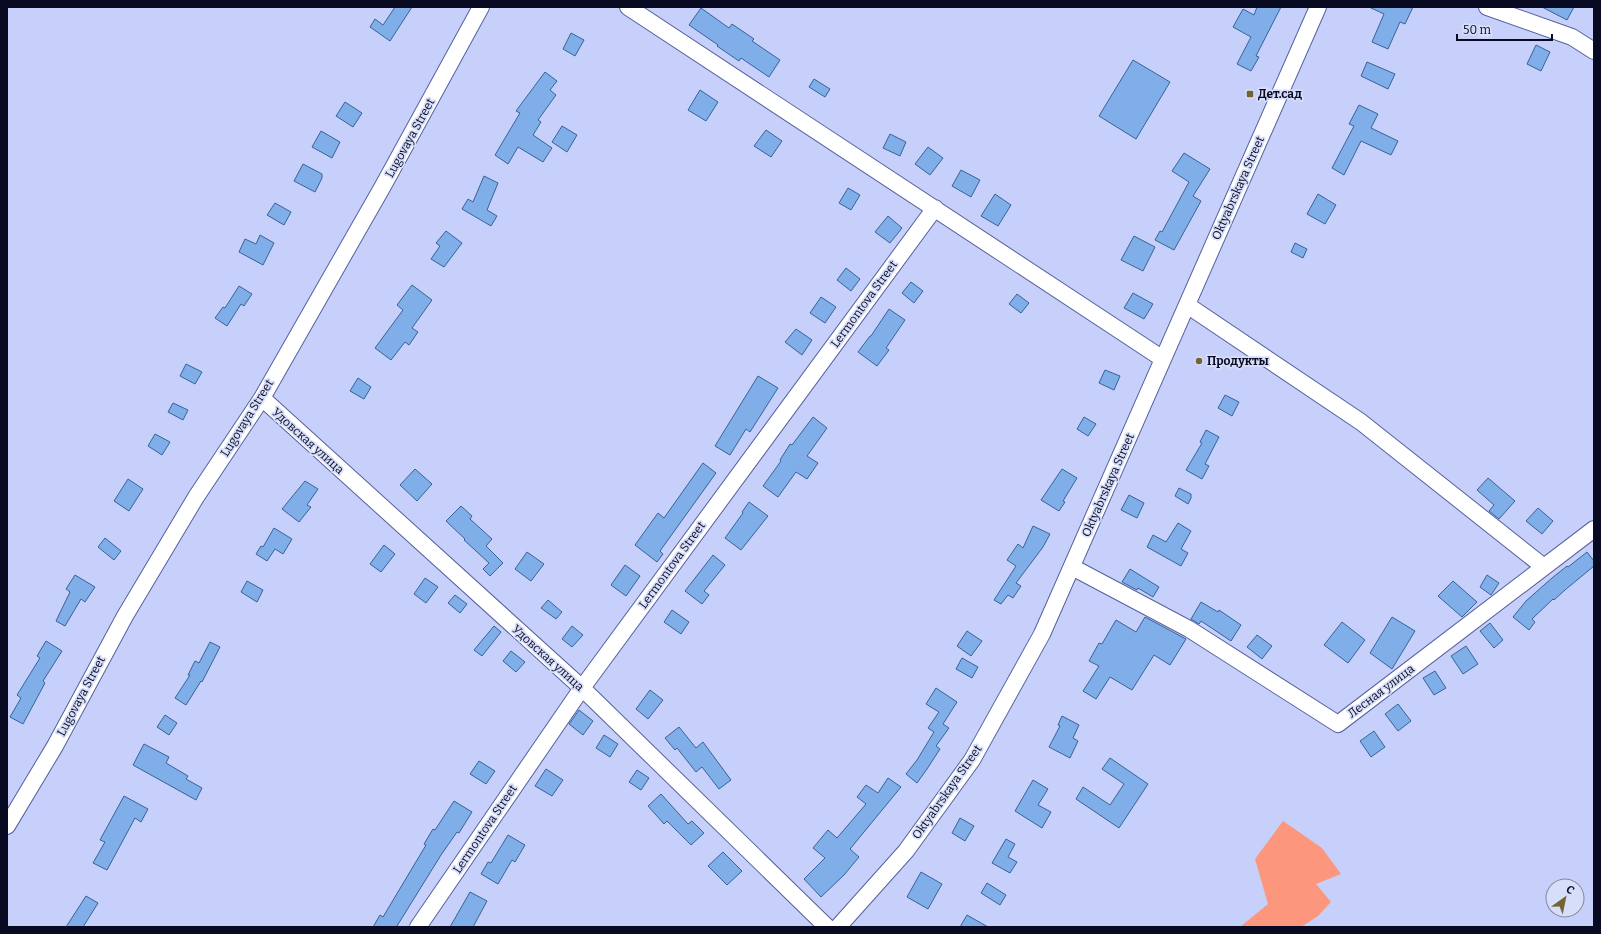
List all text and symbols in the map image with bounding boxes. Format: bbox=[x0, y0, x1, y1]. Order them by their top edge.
scale bar bbox=[1457, 16, 1552, 42]
text: 50 m bbox=[1463, 23, 1492, 37]
place label: Дет.сад bbox=[1258, 87, 1302, 101]
marker: Дет.сад bbox=[1245, 89, 1255, 99]
street label: Lugovaya Street bbox=[382, 95, 438, 180]
street label: Oktyabrskaya Street bbox=[1209, 133, 1267, 242]
street label: Lermontova Street bbox=[828, 257, 901, 350]
place label: Продукты bbox=[1207, 354, 1269, 368]
marker: Продукты bbox=[1194, 356, 1204, 366]
street label: Lugovaya Street bbox=[218, 376, 277, 459]
street label: Удовская улица bbox=[269, 405, 347, 477]
street label: Oktyabrskaya Street bbox=[1079, 430, 1137, 539]
street label: Lermontova Street bbox=[636, 518, 709, 611]
street label: Удовская улица bbox=[509, 622, 587, 694]
street label: Lugovaya Street bbox=[54, 653, 108, 738]
street label: Лесная улица bbox=[1345, 661, 1417, 721]
street label: Oktyabrskaya Street bbox=[909, 742, 985, 842]
street label: Lermontova Street bbox=[450, 781, 520, 876]
north arrow bbox=[1545, 878, 1585, 918]
text: С bbox=[1564, 883, 1577, 897]

